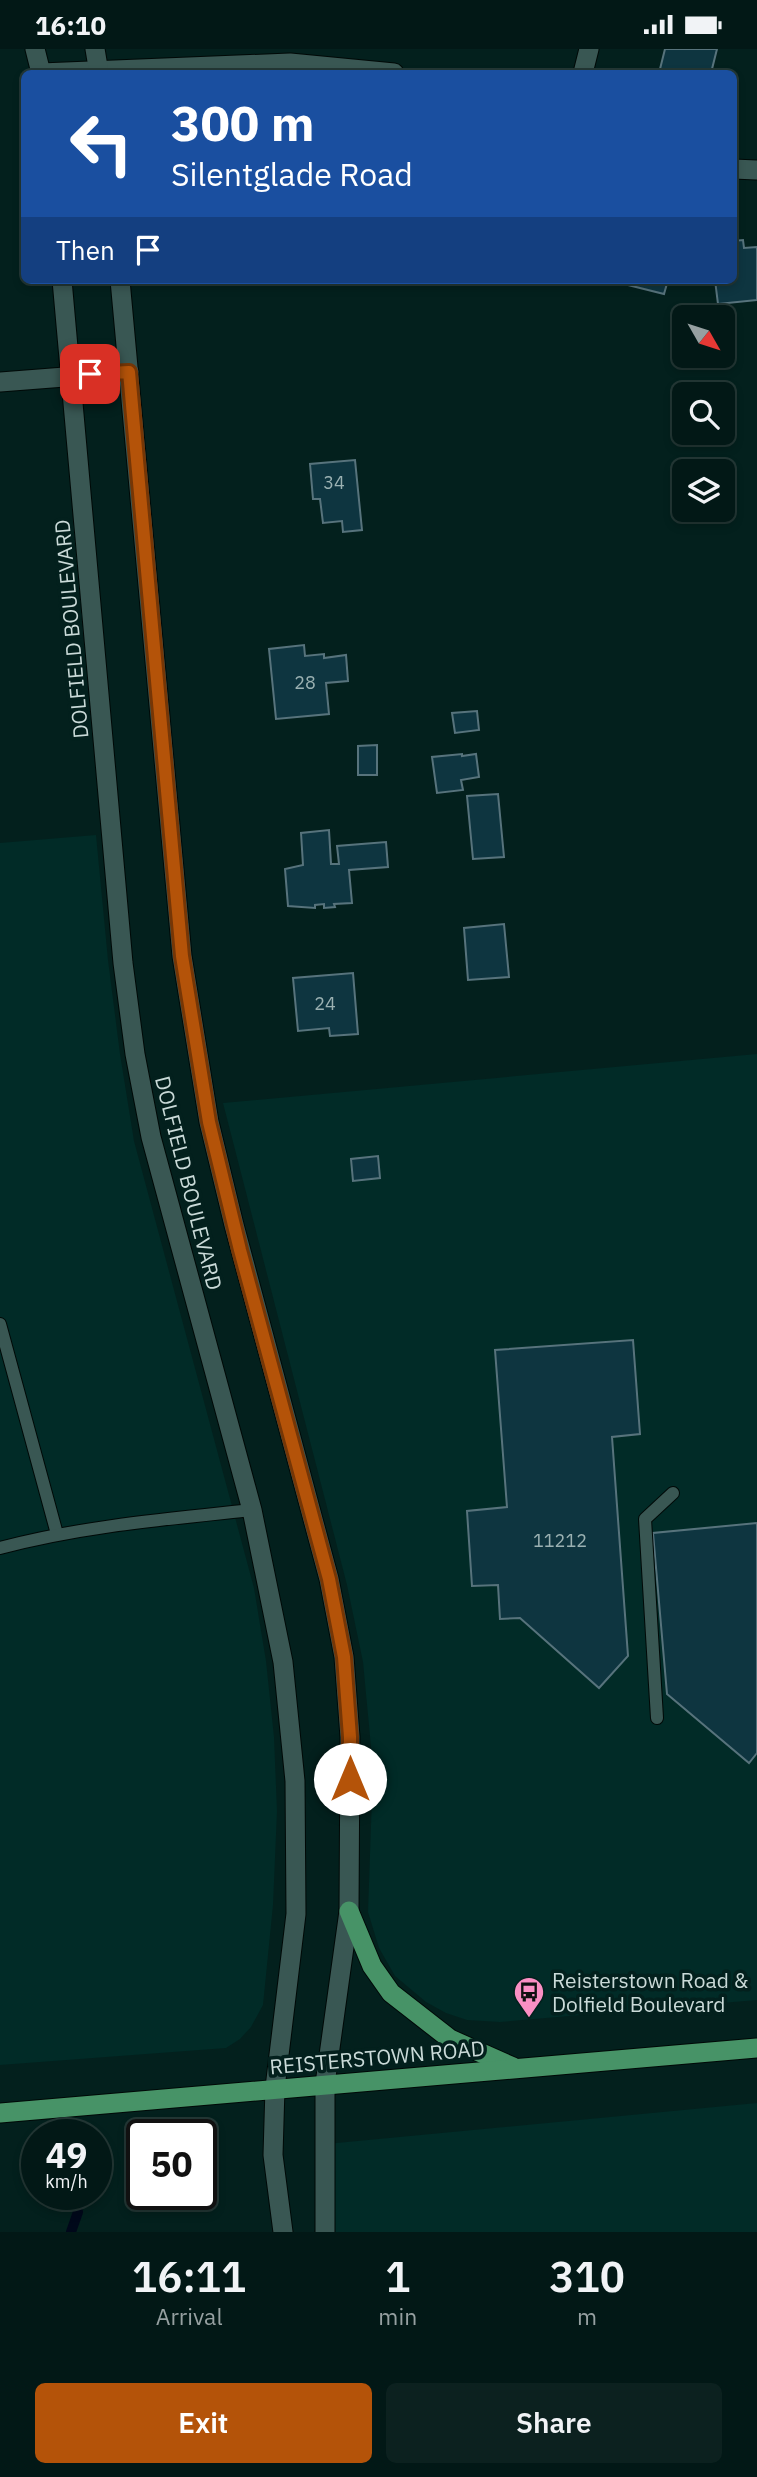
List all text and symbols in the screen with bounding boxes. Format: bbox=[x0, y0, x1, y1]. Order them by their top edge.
text: 16:10 bbox=[35, 8, 106, 42]
text: 300 m bbox=[171, 91, 315, 154]
icon: left bbox=[56, 98, 147, 189]
text: Silentglade Road bbox=[171, 153, 413, 195]
icon: arrive bbox=[129, 231, 167, 269]
text: Then bbox=[56, 233, 115, 267]
north arrow bbox=[672, 305, 735, 367]
map controls bbox=[672, 305, 735, 522]
pin bbox=[60, 344, 120, 404]
icon: arrive bbox=[71, 355, 109, 393]
button: search bbox=[672, 382, 735, 445]
button: layers bbox=[672, 459, 735, 522]
house number: 34 bbox=[323, 471, 345, 494]
street label: DOLFIELD BOULEVARD bbox=[47, 518, 95, 740]
house number: 28 bbox=[294, 671, 316, 694]
house number: 24 bbox=[314, 992, 336, 1015]
street label: DOLFIELD BOULEVARD bbox=[149, 1073, 229, 1293]
house number: 11212 bbox=[533, 1529, 587, 1552]
position arrow bbox=[313, 1742, 387, 1816]
place label: Reisterstown Road & Dolfield Boulevard bbox=[552, 1966, 749, 2018]
bus stop icon: Reisterstown Road & Dolfield Boulevard bbox=[512, 1975, 546, 2019]
street label: REISTERSTOWN ROAD bbox=[268, 2034, 486, 2080]
speed limit sign: 50 bbox=[126, 2119, 217, 2210]
text: 49 bbox=[45, 2132, 88, 2178]
text: km/h bbox=[45, 2170, 88, 2193]
text: 16:11 bbox=[132, 2249, 246, 2304]
text: 1 bbox=[385, 2249, 410, 2304]
text: 310 bbox=[549, 2249, 625, 2304]
text: Arrival bbox=[156, 2301, 223, 2331]
text: min bbox=[378, 2301, 417, 2331]
text: m bbox=[577, 2301, 597, 2331]
button: Exit bbox=[35, 2383, 372, 2463]
button: Share bbox=[386, 2383, 722, 2463]

